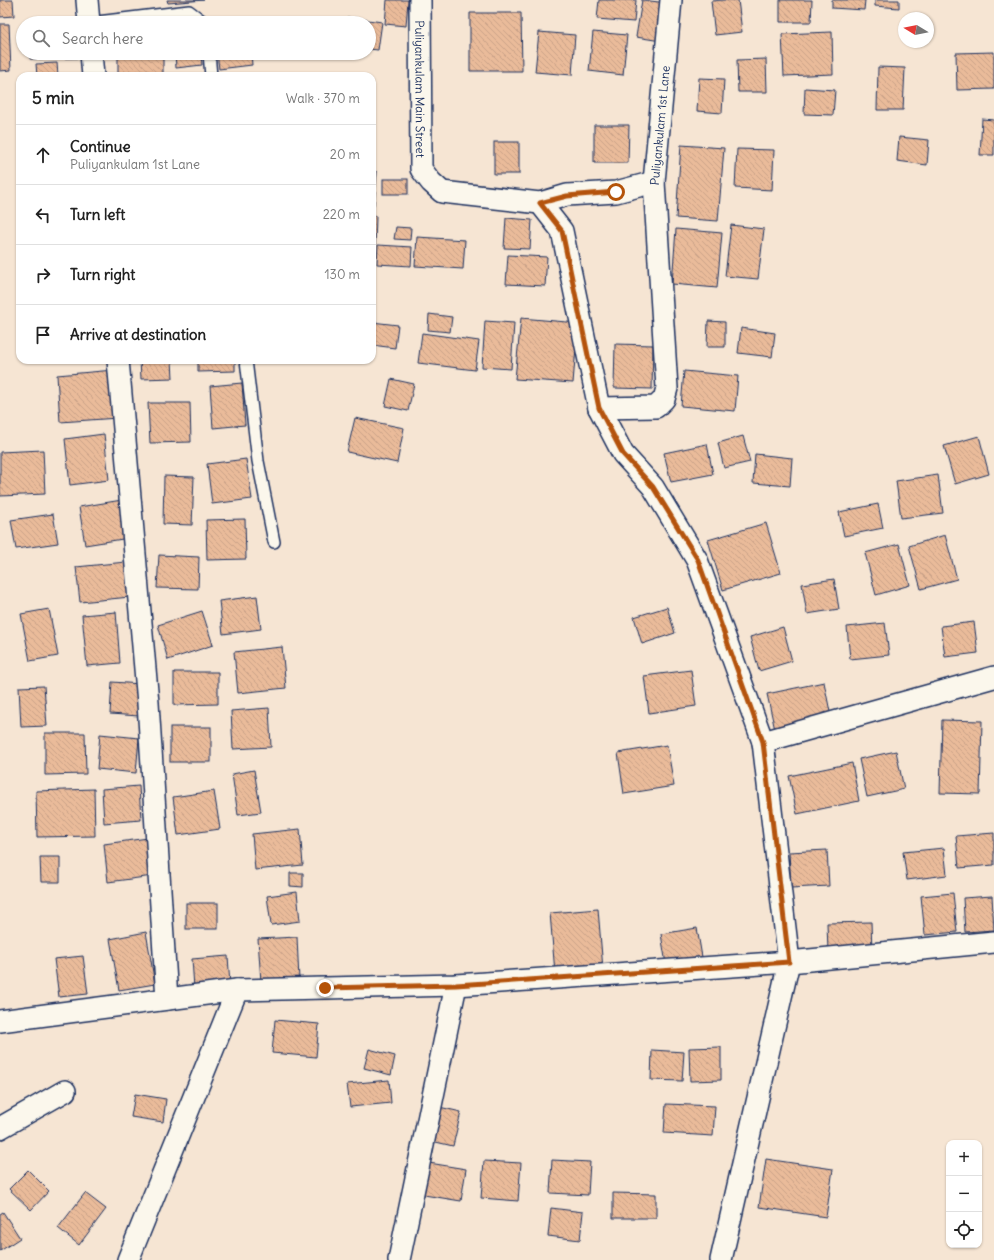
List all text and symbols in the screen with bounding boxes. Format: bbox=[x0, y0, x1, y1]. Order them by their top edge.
north arrow bbox=[898, 12, 934, 48]
search box bbox=[16, 16, 376, 60]
street label: Puliyankulam Main Street bbox=[413, 20, 428, 158]
icon: search bbox=[30, 27, 52, 49]
text: Search here bbox=[62, 29, 143, 48]
street label: Puliyankulam 1st Lane bbox=[646, 65, 672, 186]
text: 5 min bbox=[32, 87, 74, 109]
text: Walk · 370 m bbox=[286, 90, 360, 107]
text: Continue bbox=[70, 137, 131, 156]
icon: ahead bbox=[32, 144, 54, 166]
text: 20 m bbox=[330, 146, 360, 163]
text: Puliyankulam 1st Lane bbox=[70, 156, 200, 173]
route start bbox=[607, 183, 625, 201]
icon: left bbox=[32, 204, 54, 226]
text: Turn left bbox=[70, 205, 125, 224]
text: 220 m bbox=[323, 206, 360, 223]
icon: right bbox=[32, 264, 54, 286]
text: Turn right bbox=[70, 265, 135, 284]
text: 130 m bbox=[324, 266, 360, 283]
icon: arrive bbox=[32, 324, 54, 346]
text: Arrive at destination bbox=[70, 325, 206, 344]
route end bbox=[316, 979, 334, 997]
map controls bbox=[946, 1140, 982, 1248]
button: + bbox=[946, 1140, 982, 1176]
button: − bbox=[946, 1176, 982, 1212]
button: locate bbox=[946, 1212, 982, 1248]

